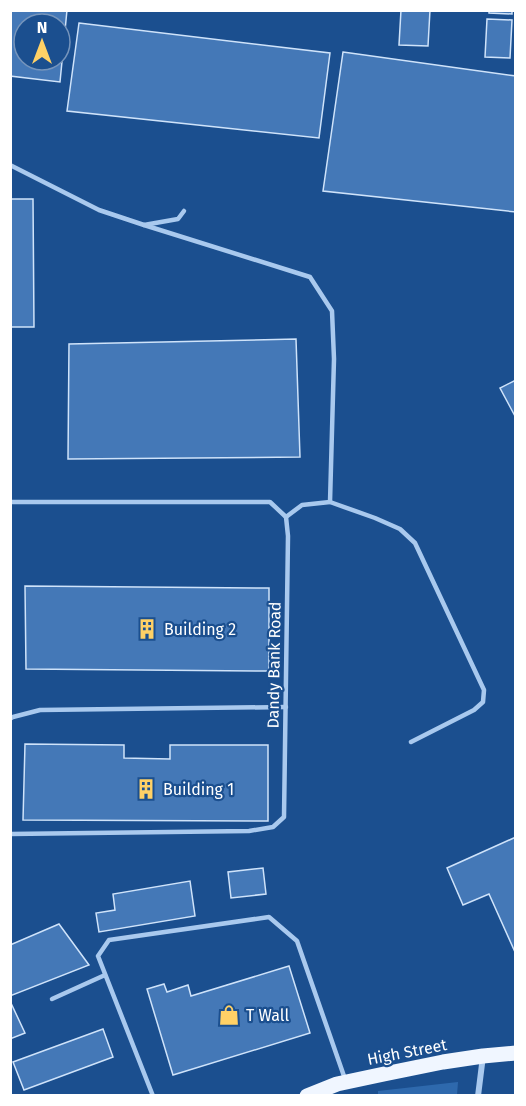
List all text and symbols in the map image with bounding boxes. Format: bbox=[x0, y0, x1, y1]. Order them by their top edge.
north arrow bbox=[12, 12, 72, 72]
text: N bbox=[37, 18, 47, 37]
street label: Dandy Bank Road bbox=[263, 601, 285, 729]
building icon: Building 2 bbox=[135, 617, 159, 641]
place label: Building 2 bbox=[164, 620, 236, 639]
building icon: Building 1 bbox=[134, 777, 158, 801]
place label: Building 1 bbox=[163, 780, 234, 799]
shop icon: T Wall bbox=[217, 1003, 241, 1027]
place label: T Wall bbox=[246, 1006, 289, 1025]
street label: High Street bbox=[366, 1035, 449, 1069]

